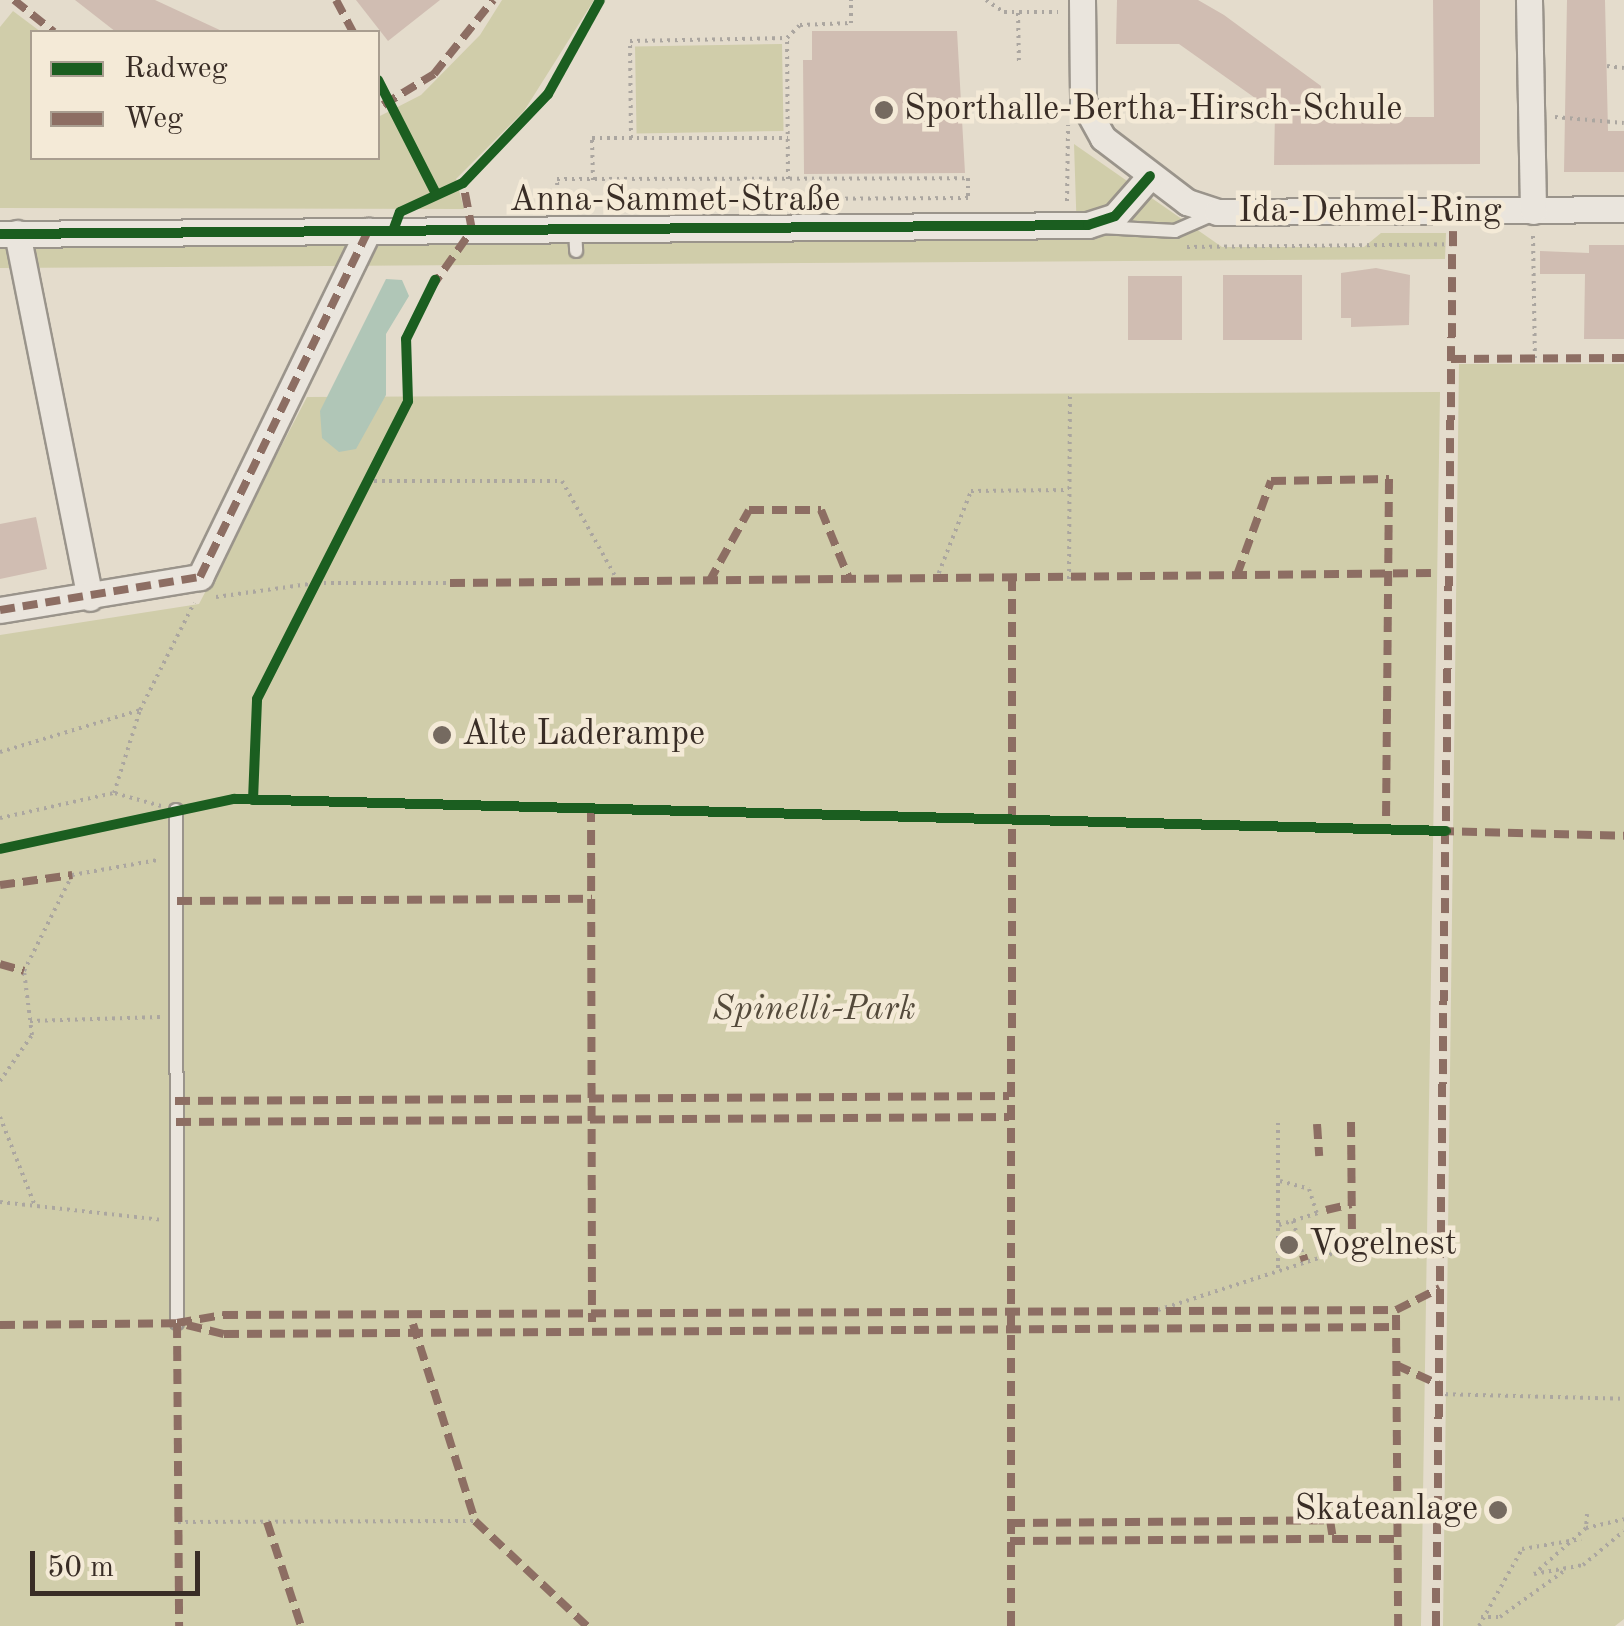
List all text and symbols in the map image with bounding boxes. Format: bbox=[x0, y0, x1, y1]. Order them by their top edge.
legend bbox=[30, 30, 380, 160]
text: Radweg bbox=[124, 54, 228, 84]
place label: Sporthalle-Bertha-Hirsch-Schule bbox=[904, 89, 1402, 131]
marker: Sporthalle-Bertha-Hirsch-Schule bbox=[873, 99, 895, 121]
text: Weg bbox=[124, 104, 183, 134]
street label: Anna-Sammet-Straße bbox=[510, 180, 840, 222]
street label: Ida-Dehmel-Ring bbox=[1238, 191, 1502, 233]
place label: Alte Laderampe bbox=[462, 714, 705, 756]
marker: Alte Laderampe bbox=[431, 724, 453, 746]
park label: Spinelli-Park bbox=[712, 989, 916, 1031]
place label: Vogelnest bbox=[1309, 1224, 1457, 1266]
marker: Vogelnest bbox=[1278, 1234, 1300, 1256]
place label: Skateanlage bbox=[1295, 1489, 1478, 1531]
marker: Skateanlage bbox=[1487, 1499, 1509, 1521]
scale bar bbox=[35, 1531, 205, 1593]
text: 50 m bbox=[47, 1553, 114, 1583]

